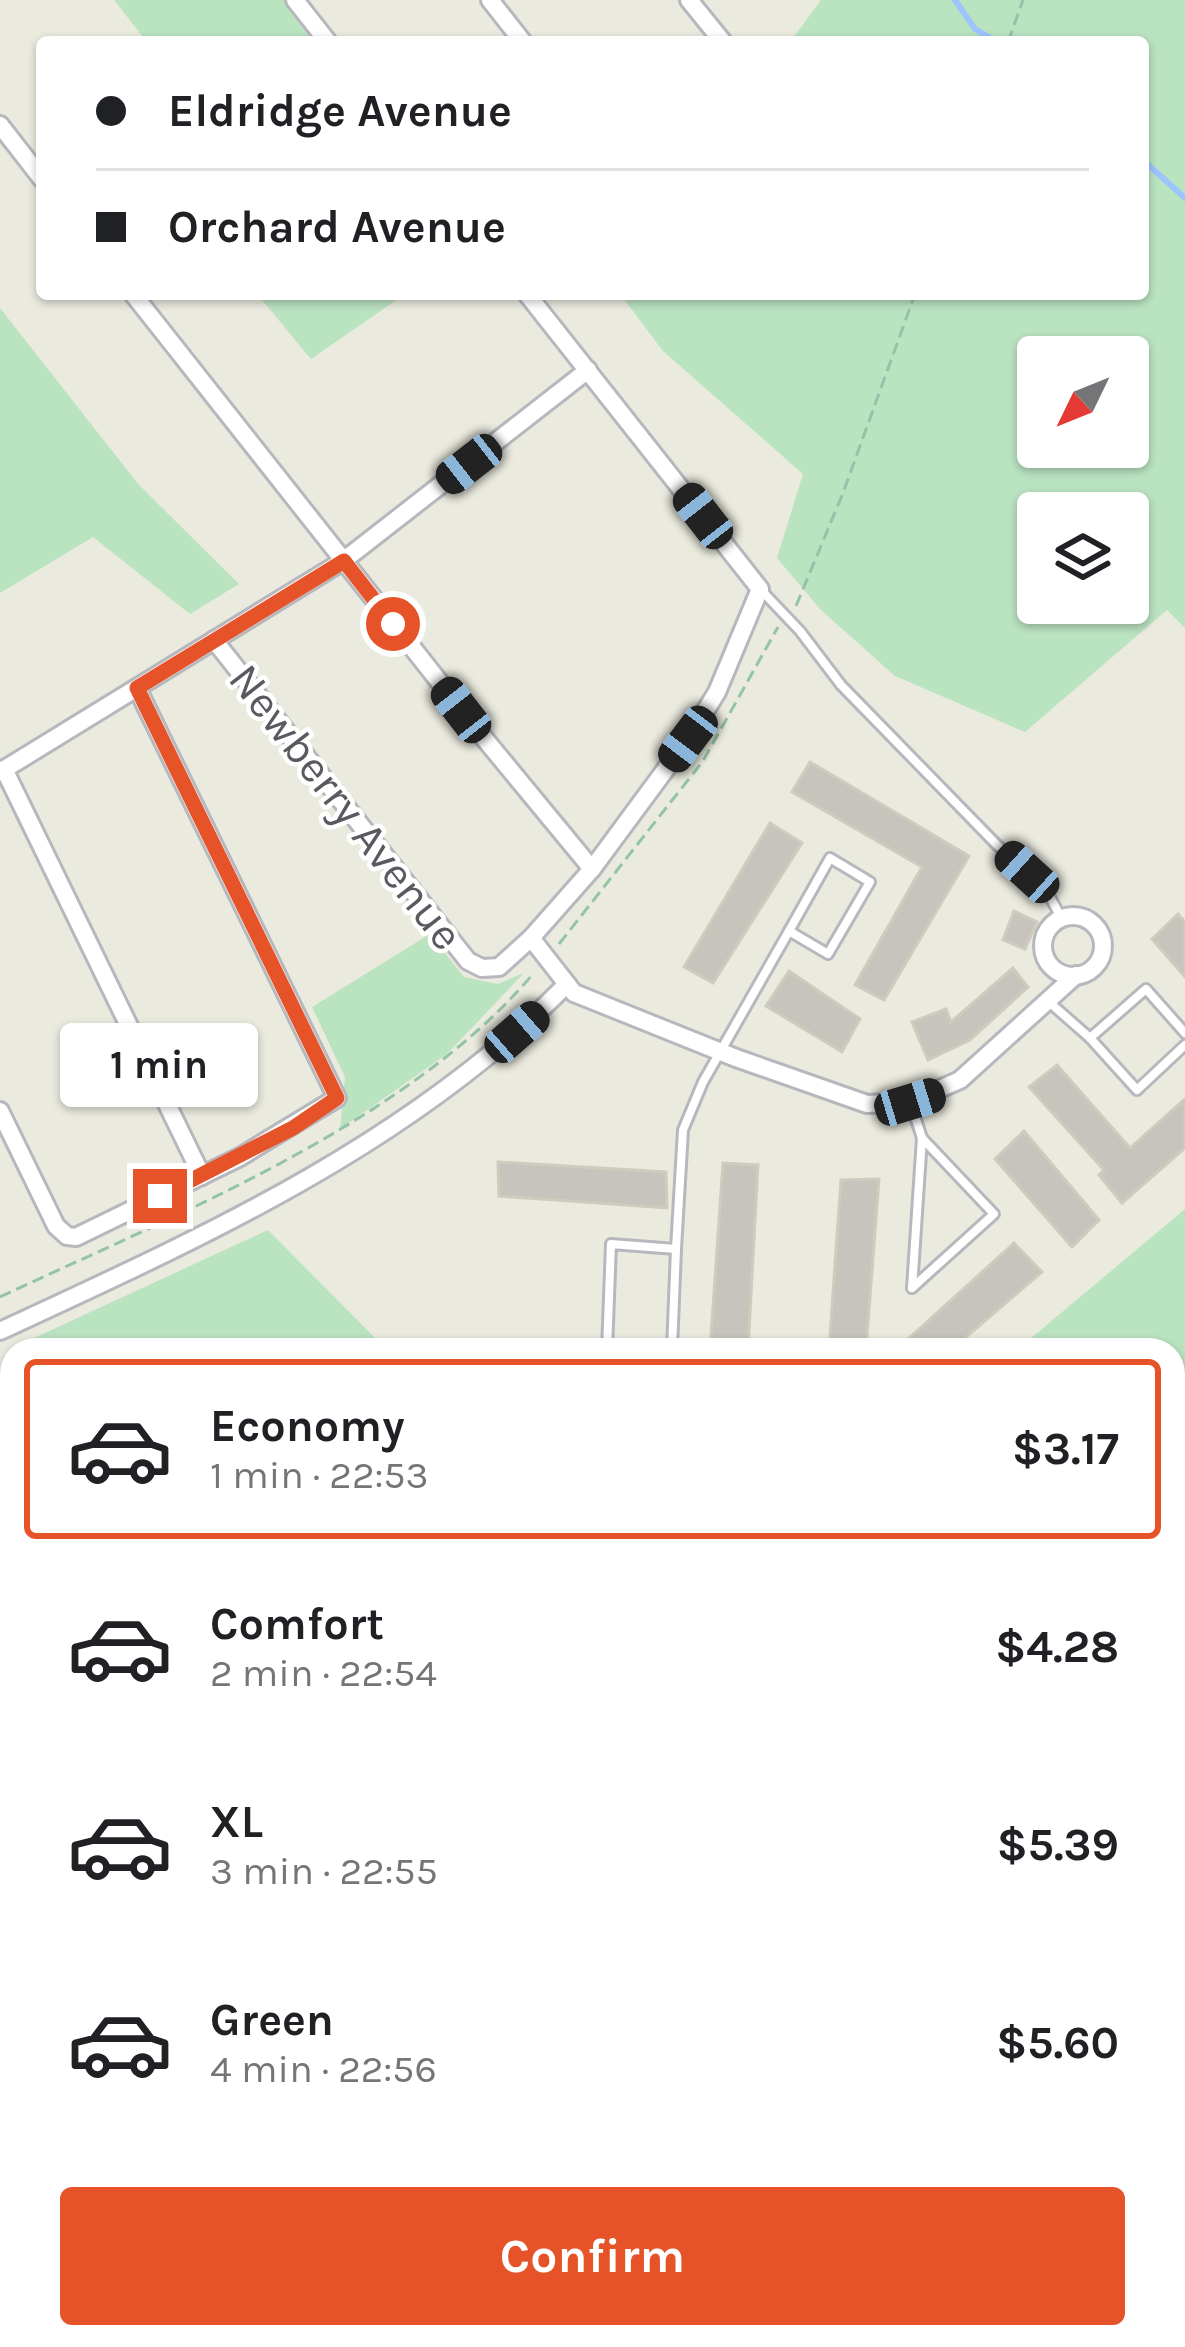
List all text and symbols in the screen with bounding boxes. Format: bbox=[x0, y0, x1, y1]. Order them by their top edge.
text: Eldridge Avenue bbox=[168, 85, 512, 137]
text: Orchard Avenue bbox=[168, 201, 506, 253]
north arrow bbox=[1017, 336, 1149, 468]
map controls bbox=[1017, 336, 1149, 624]
car bbox=[430, 428, 508, 500]
car bbox=[667, 477, 739, 555]
button: layers bbox=[1017, 492, 1149, 624]
route start bbox=[366, 597, 420, 651]
street label: Newberry Avenue bbox=[217, 654, 474, 961]
car bbox=[425, 671, 497, 749]
car bbox=[652, 699, 724, 779]
car bbox=[988, 835, 1066, 909]
car bbox=[478, 995, 556, 1069]
callout: 1 min bbox=[61, 1022, 259, 1106]
text: 1 min bbox=[110, 1042, 208, 1088]
car bbox=[870, 1074, 950, 1130]
route end bbox=[133, 1169, 187, 1223]
icon: car bbox=[66, 1395, 174, 1503]
text: Economy bbox=[210, 1400, 405, 1452]
text: $3.17 bbox=[1012, 1423, 1119, 1475]
text: 1 min · 22:53 bbox=[210, 1452, 429, 1498]
icon: car bbox=[66, 1593, 174, 1701]
text: Comfort bbox=[210, 1598, 384, 1650]
text: $4.28 bbox=[995, 1621, 1119, 1673]
text: 2 min · 22:54 bbox=[210, 1650, 437, 1696]
icon: car bbox=[66, 1791, 174, 1899]
text: XL bbox=[210, 1796, 263, 1848]
text: $5.39 bbox=[997, 1819, 1119, 1871]
text: 3 min · 22:55 bbox=[210, 1848, 438, 1894]
icon: car bbox=[66, 1989, 174, 2097]
text: Green bbox=[210, 1994, 334, 2046]
text: $5.60 bbox=[996, 2017, 1119, 2069]
text: 4 min · 22:56 bbox=[210, 2046, 437, 2092]
button: Confirm bbox=[60, 2187, 1125, 2325]

